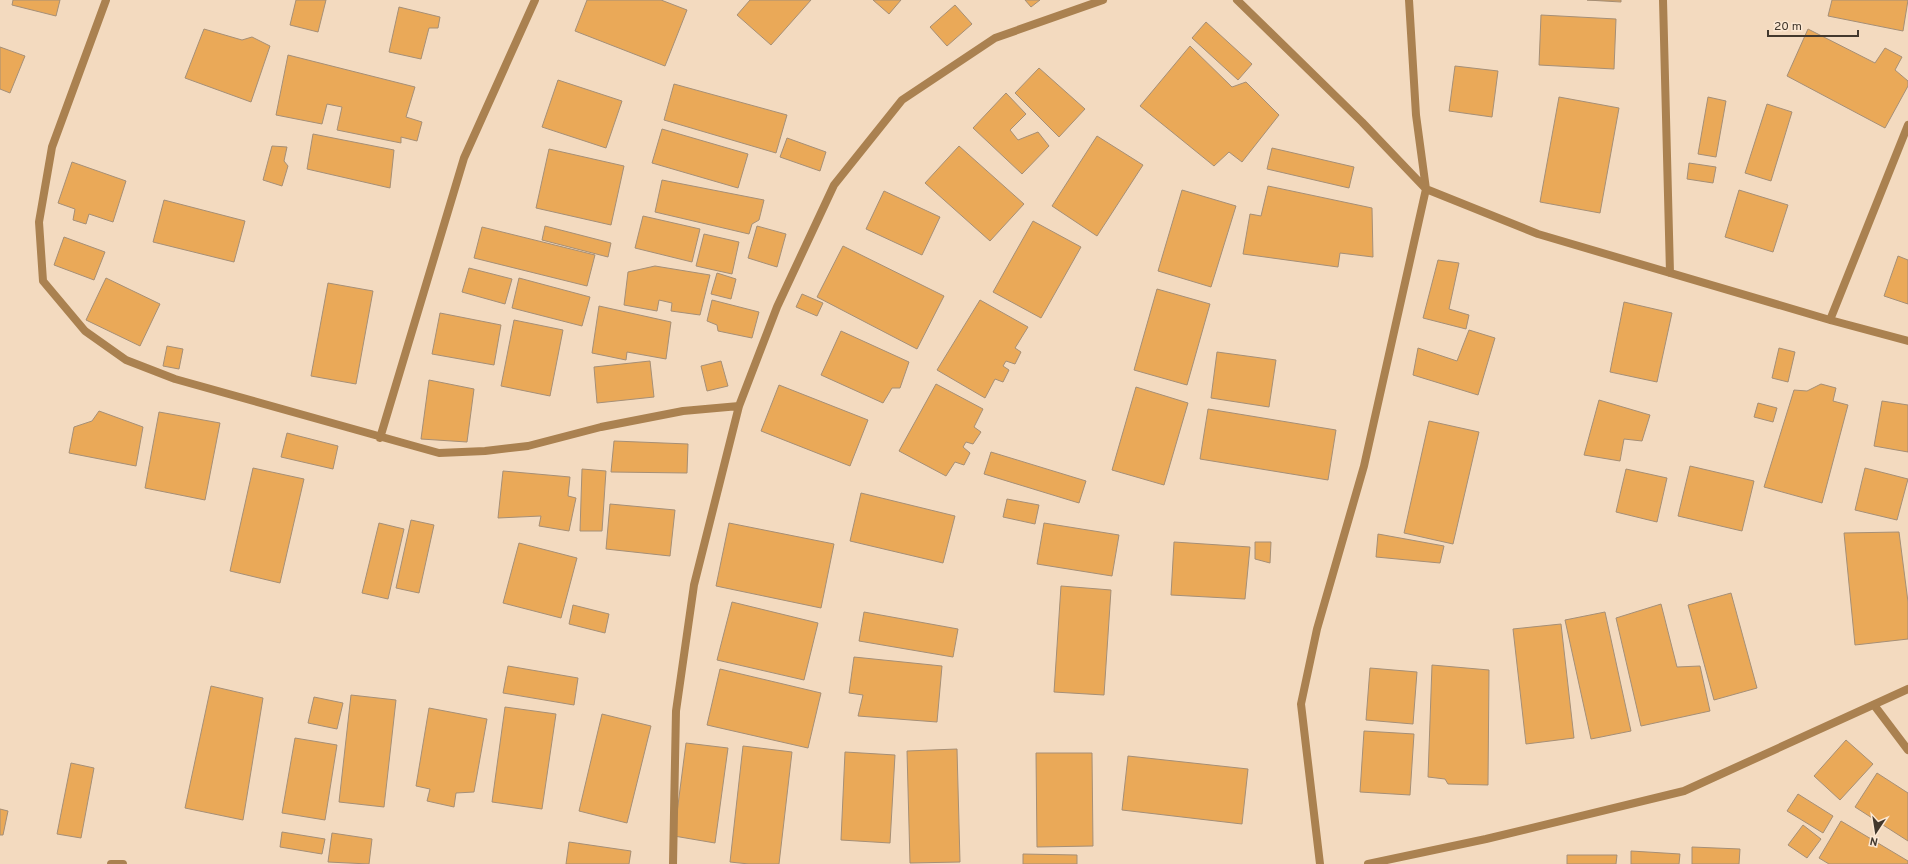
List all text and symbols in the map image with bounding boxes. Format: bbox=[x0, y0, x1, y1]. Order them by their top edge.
scale bar bbox=[1768, 12, 1858, 38]
text: 20 m bbox=[1774, 19, 1802, 35]
north arrow bbox=[1856, 812, 1896, 852]
text: N bbox=[1869, 833, 1879, 848]

